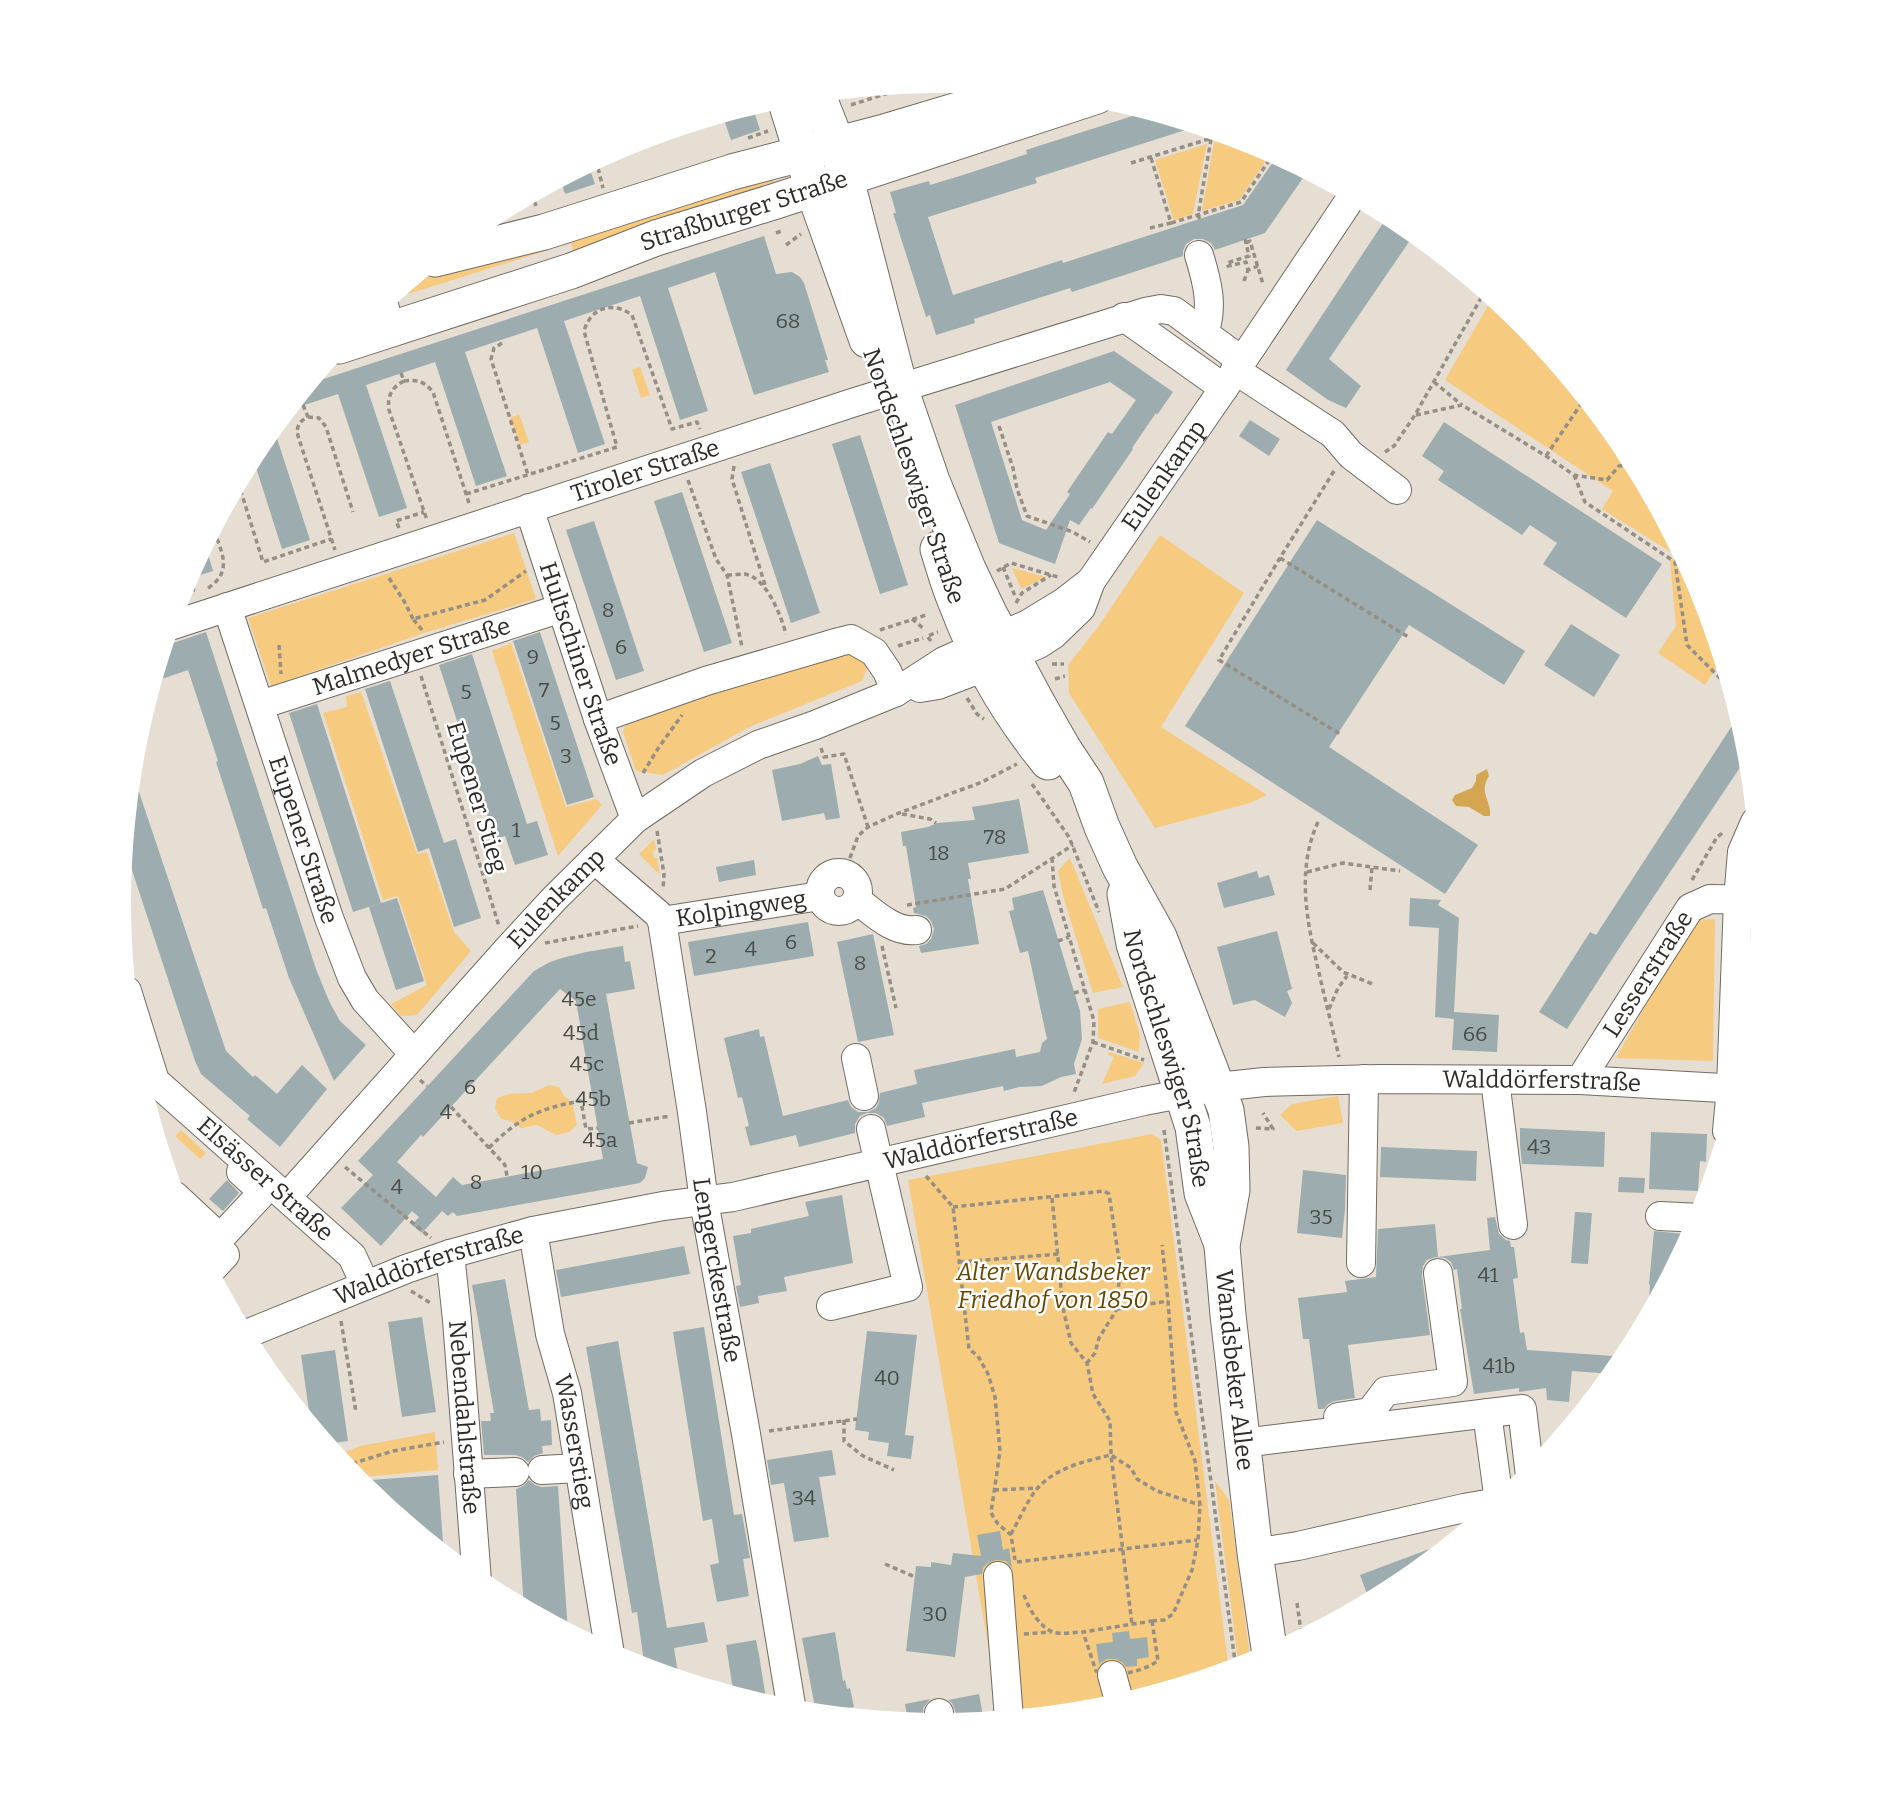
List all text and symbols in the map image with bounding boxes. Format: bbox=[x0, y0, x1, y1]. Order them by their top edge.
street label: Straßburger Straße bbox=[636, 165, 851, 257]
house number: 68 bbox=[776, 308, 800, 334]
street label: Nordschleswiger Straße bbox=[857, 345, 971, 607]
street label: Eulenkamp bbox=[1116, 415, 1212, 536]
street label: Tiroler Straße bbox=[568, 433, 723, 508]
street label: Hultschiner Straße bbox=[534, 558, 628, 769]
house number: 8 bbox=[602, 597, 614, 623]
street label: Malmedyer Straße bbox=[309, 612, 514, 701]
house number: 6 bbox=[615, 634, 627, 660]
house number: 9 bbox=[527, 644, 539, 670]
house number: 7 bbox=[539, 677, 550, 703]
house number: 5 bbox=[460, 679, 472, 705]
house number: 5 bbox=[549, 710, 561, 736]
street label: Eupener Stieg bbox=[441, 718, 513, 876]
house number: 3 bbox=[560, 743, 572, 769]
street label: Eupener Straße bbox=[263, 752, 344, 927]
house number: 1 bbox=[512, 817, 521, 843]
house number: 78 bbox=[984, 824, 1006, 850]
house number: 18 bbox=[928, 840, 950, 866]
street label: Eulenkamp bbox=[502, 843, 611, 954]
street label: Kolpingweg bbox=[674, 884, 808, 933]
street label: Lesserstraße bbox=[1597, 906, 1699, 1042]
street label: Nordschleswiger Straße bbox=[1118, 927, 1215, 1189]
house number: 6 bbox=[785, 929, 797, 955]
house number: 4 bbox=[745, 936, 757, 962]
house number: 2 bbox=[705, 943, 717, 969]
house number: 8 bbox=[854, 950, 866, 976]
house number: 45e bbox=[562, 986, 596, 1012]
house number: 45d bbox=[563, 1020, 599, 1046]
house number: 66 bbox=[1463, 1021, 1487, 1047]
house number: 45c bbox=[570, 1051, 604, 1077]
street label: Walddörferstraße bbox=[1443, 1065, 1642, 1097]
house number: 6 bbox=[464, 1074, 476, 1100]
house number: 45b bbox=[575, 1086, 611, 1112]
house number: 4 bbox=[440, 1099, 452, 1125]
street label: Walddörferstraße bbox=[881, 1103, 1081, 1175]
street label: Elsässer Straße bbox=[192, 1111, 339, 1247]
house number: 45a bbox=[583, 1127, 618, 1153]
house number: 43 bbox=[1527, 1134, 1551, 1160]
house number: 10 bbox=[521, 1159, 543, 1185]
house number: 8 bbox=[470, 1169, 482, 1195]
house number: 4 bbox=[391, 1174, 403, 1200]
street label: Lengerckestraße bbox=[687, 1176, 747, 1365]
house number: 35 bbox=[1309, 1204, 1333, 1230]
street label: Walddörferstraße bbox=[330, 1220, 527, 1311]
park label: Alter Wandsbeker Friedhof von 1850 bbox=[955, 1258, 1151, 1314]
house number: 41 bbox=[1478, 1262, 1499, 1288]
street label: Wandsbeker Allee bbox=[1210, 1268, 1260, 1472]
street label: Nebendahlstraße bbox=[443, 1319, 486, 1515]
house number: 41b bbox=[1483, 1353, 1515, 1379]
house number: 40 bbox=[874, 1365, 900, 1391]
street label: Wasserstieg bbox=[548, 1371, 600, 1511]
house number: 34 bbox=[792, 1485, 816, 1511]
house number: 30 bbox=[922, 1601, 948, 1627]

